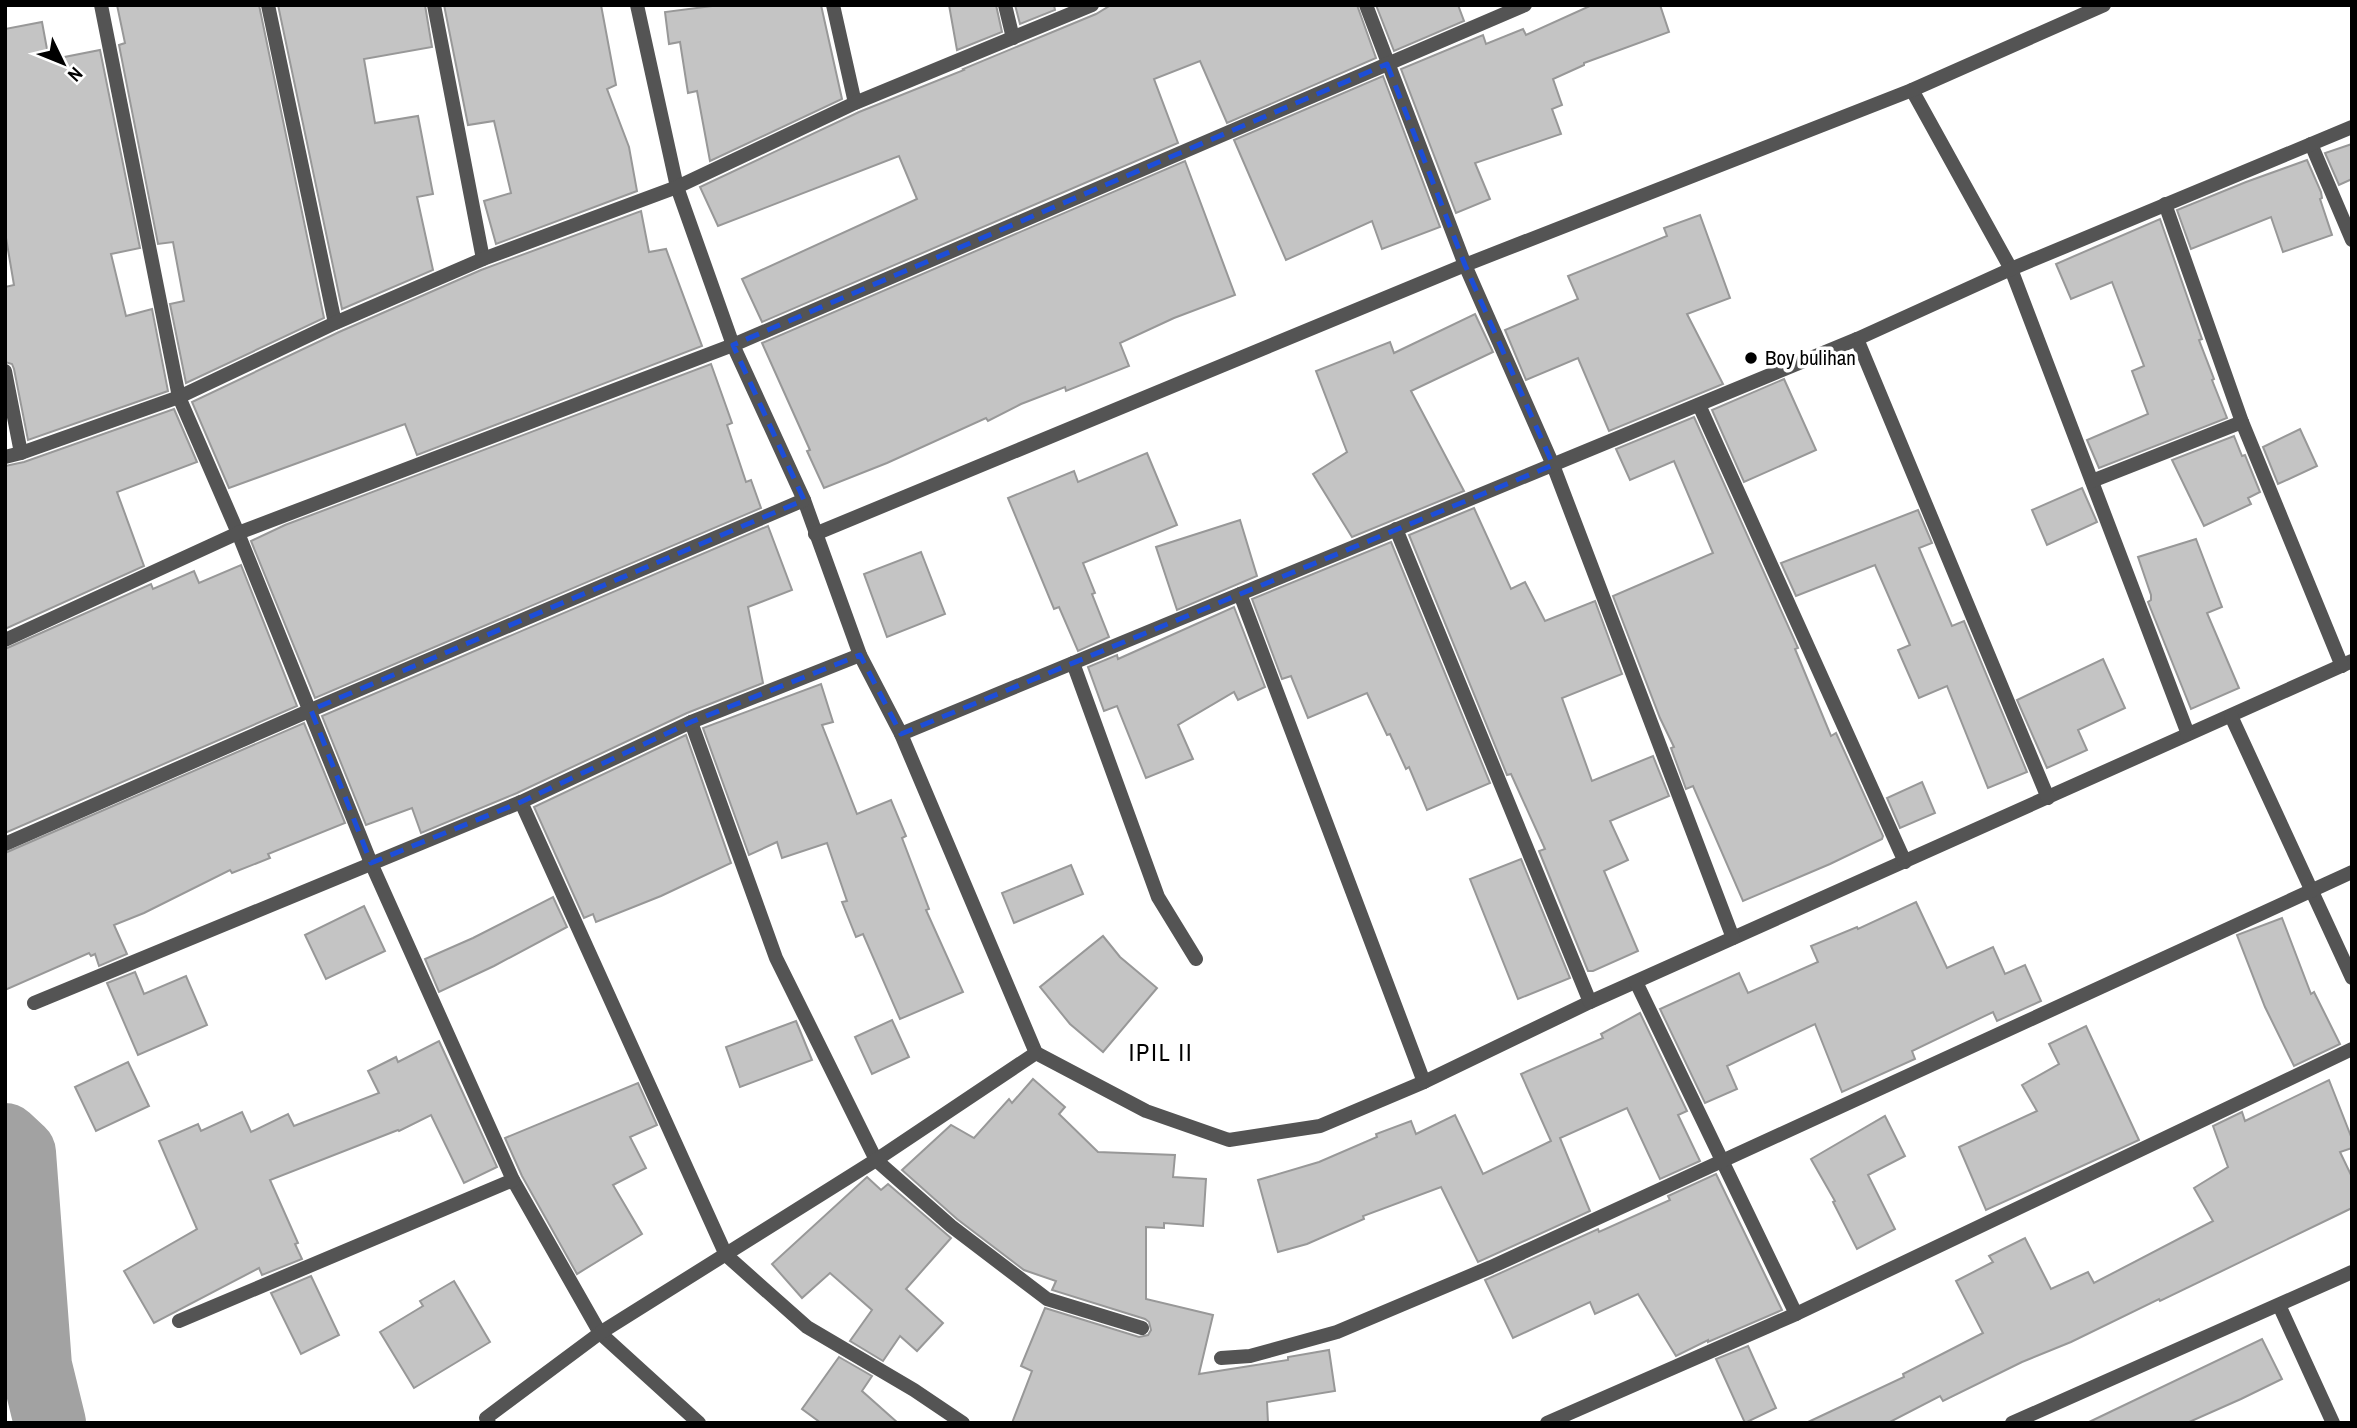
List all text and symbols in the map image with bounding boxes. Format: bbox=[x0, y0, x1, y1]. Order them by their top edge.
north arrow bbox=[28, 28, 98, 98]
text: N bbox=[62, 62, 89, 88]
place label: Boy bulihan bbox=[1765, 343, 1856, 372]
marker: Boy bulihan bbox=[1743, 350, 1759, 366]
district label: IPIL II bbox=[1129, 1036, 1193, 1068]

